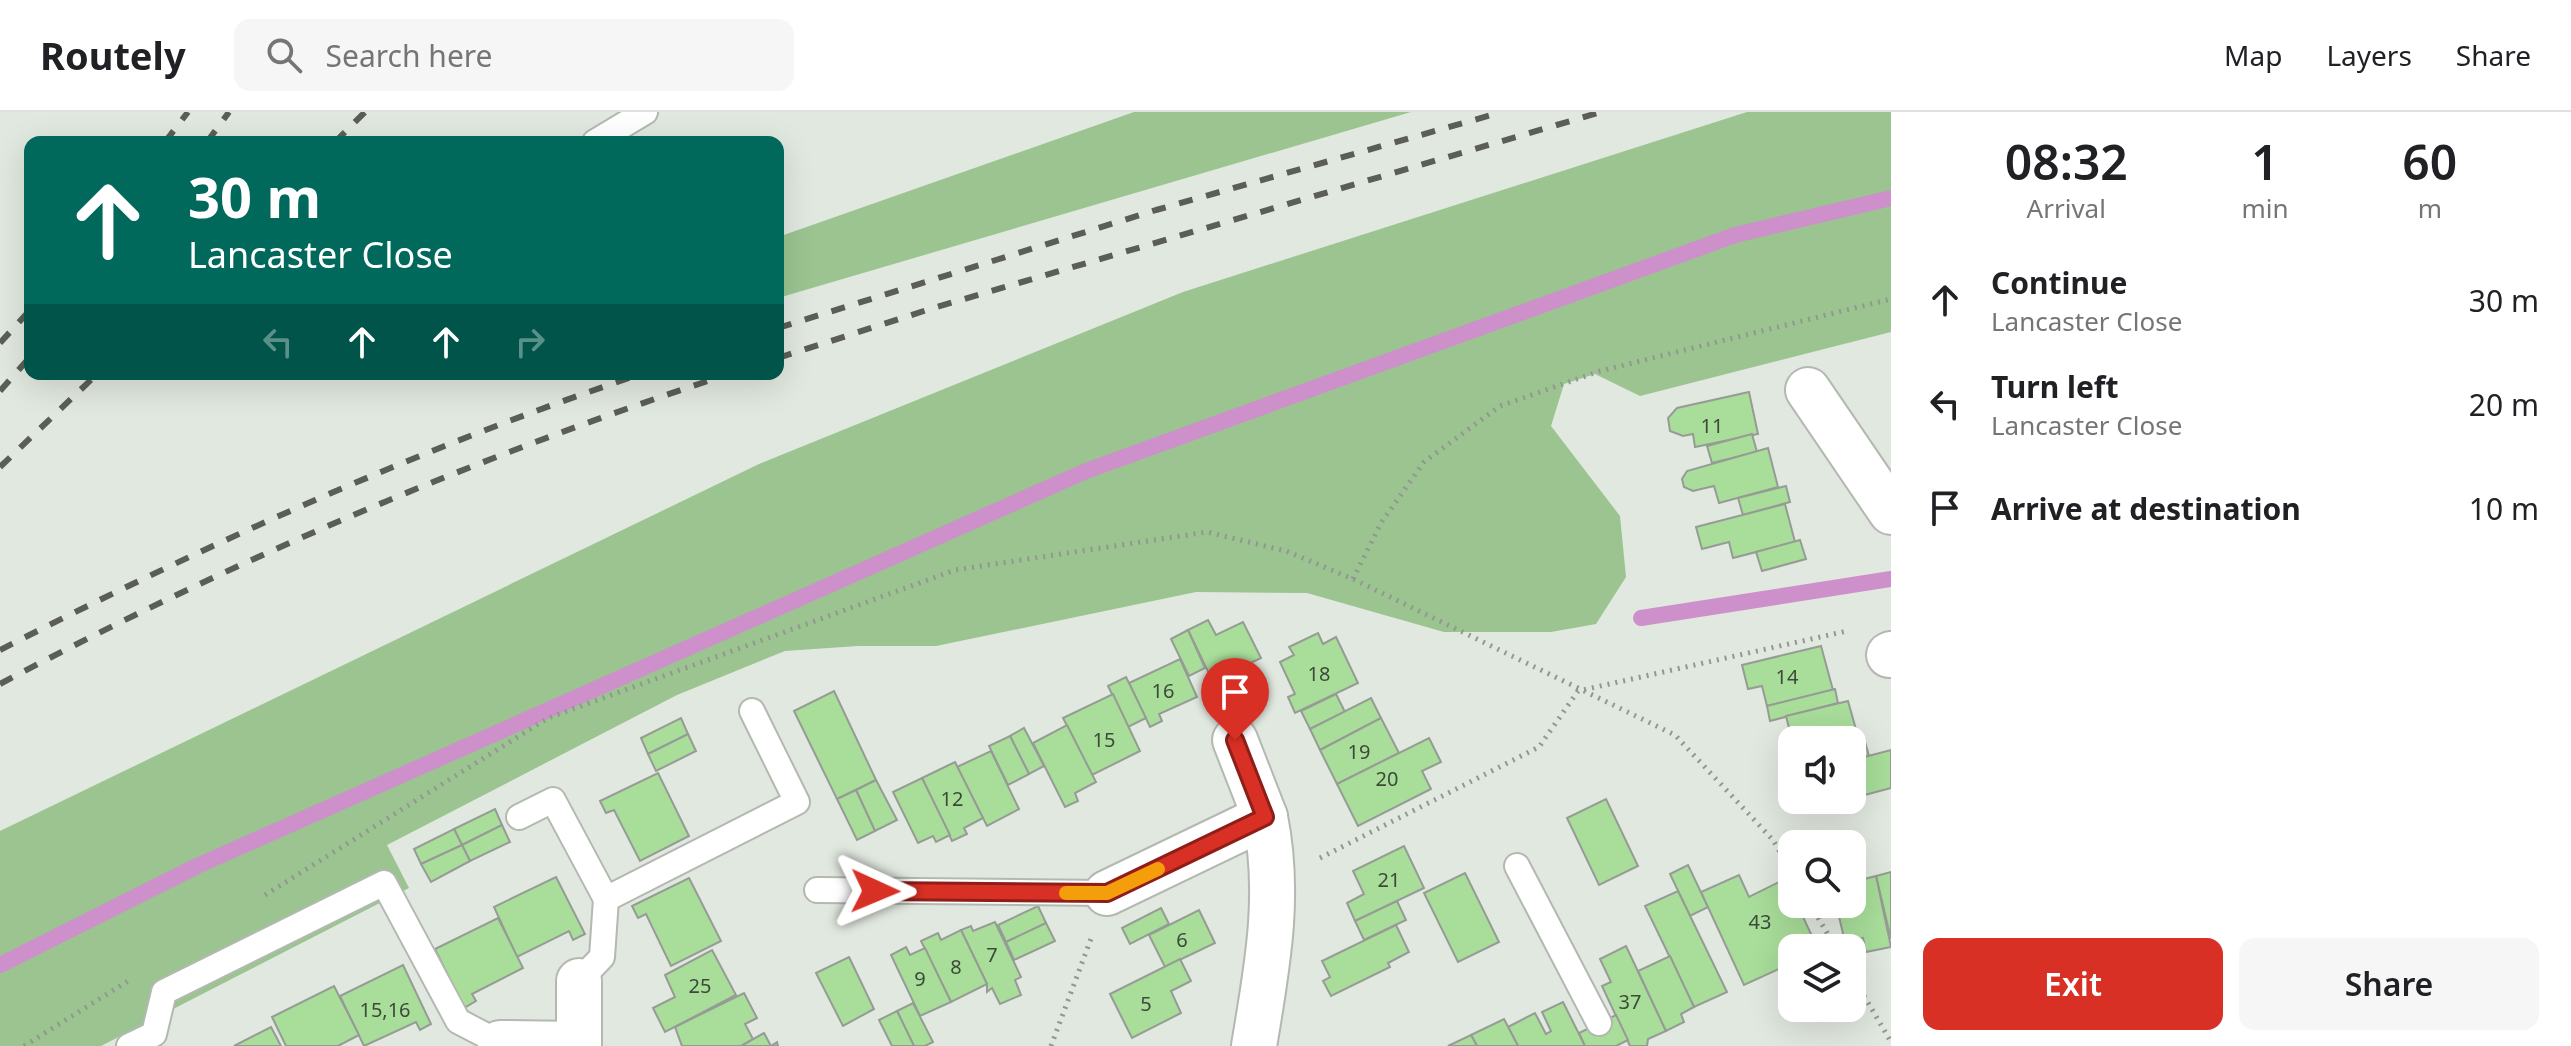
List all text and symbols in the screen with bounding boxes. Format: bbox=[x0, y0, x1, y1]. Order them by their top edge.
search box bbox=[234, 19, 794, 91]
text: Routely bbox=[40, 29, 186, 81]
icon: search bbox=[262, 33, 306, 77]
text: Search here bbox=[326, 35, 493, 76]
text: Map bbox=[2224, 36, 2282, 74]
text: Layers bbox=[2326, 36, 2412, 74]
text: Share bbox=[2456, 36, 2531, 74]
text: 08:32 bbox=[2005, 129, 2128, 194]
text: 1 bbox=[2251, 129, 2279, 194]
text: 60 bbox=[2402, 129, 2457, 194]
text: 30 m bbox=[188, 158, 321, 234]
icon: ahead bbox=[56, 168, 160, 272]
text: Arrival bbox=[2027, 190, 2106, 226]
text: min bbox=[2242, 190, 2289, 226]
text: m bbox=[2418, 190, 2442, 226]
text: Lancaster Close bbox=[188, 230, 453, 279]
text: Continue bbox=[1991, 262, 2127, 303]
icon: ahead bbox=[1923, 278, 1967, 322]
text: 30 m bbox=[2469, 280, 2539, 321]
text: Lancaster Close bbox=[1991, 303, 2182, 339]
icon: left bbox=[256, 320, 300, 364]
icon: ahead bbox=[340, 320, 384, 364]
icon: ahead bbox=[424, 320, 468, 364]
icon: right bbox=[508, 320, 552, 364]
text: Turn left bbox=[1991, 366, 2119, 407]
icon: left bbox=[1923, 382, 1967, 426]
text: 20 m bbox=[2469, 384, 2539, 425]
text: Lancaster Close bbox=[1991, 407, 2182, 443]
house number: 11 bbox=[1701, 412, 1723, 439]
icon: arrive bbox=[1923, 486, 1967, 530]
text: Arrive at destination bbox=[1991, 488, 2301, 529]
text: 10 m bbox=[2469, 488, 2539, 529]
pin bbox=[1201, 658, 1269, 740]
house number: 18 bbox=[1308, 660, 1330, 687]
house number: 14 bbox=[1776, 663, 1799, 690]
icon: arrive bbox=[1213, 670, 1257, 714]
house number: 16 bbox=[1152, 677, 1174, 704]
house number: 15 bbox=[1093, 726, 1115, 753]
map controls bbox=[1778, 726, 1866, 1022]
button: sound bbox=[1778, 726, 1866, 814]
house number: 19 bbox=[1348, 738, 1370, 765]
house number: 20 bbox=[1376, 765, 1398, 792]
house number: 12 bbox=[941, 785, 963, 812]
button: search bbox=[1778, 830, 1866, 918]
position arrow bbox=[833, 849, 917, 933]
house number: 21 bbox=[1378, 866, 1400, 893]
house number: 43 bbox=[1749, 908, 1771, 935]
house number: 6 bbox=[1176, 926, 1188, 953]
button: layers bbox=[1778, 934, 1866, 1022]
button: Exit bbox=[1923, 938, 2223, 1030]
button: Share bbox=[2239, 938, 2539, 1030]
house number: 7 bbox=[986, 941, 998, 968]
house number: 8 bbox=[950, 953, 962, 980]
house number: 9 bbox=[914, 965, 926, 992]
house number: 25 bbox=[689, 972, 711, 999]
house number: 37 bbox=[1619, 988, 1641, 1015]
house number: 5 bbox=[1140, 990, 1152, 1017]
house number: 15,16 bbox=[359, 996, 411, 1023]

